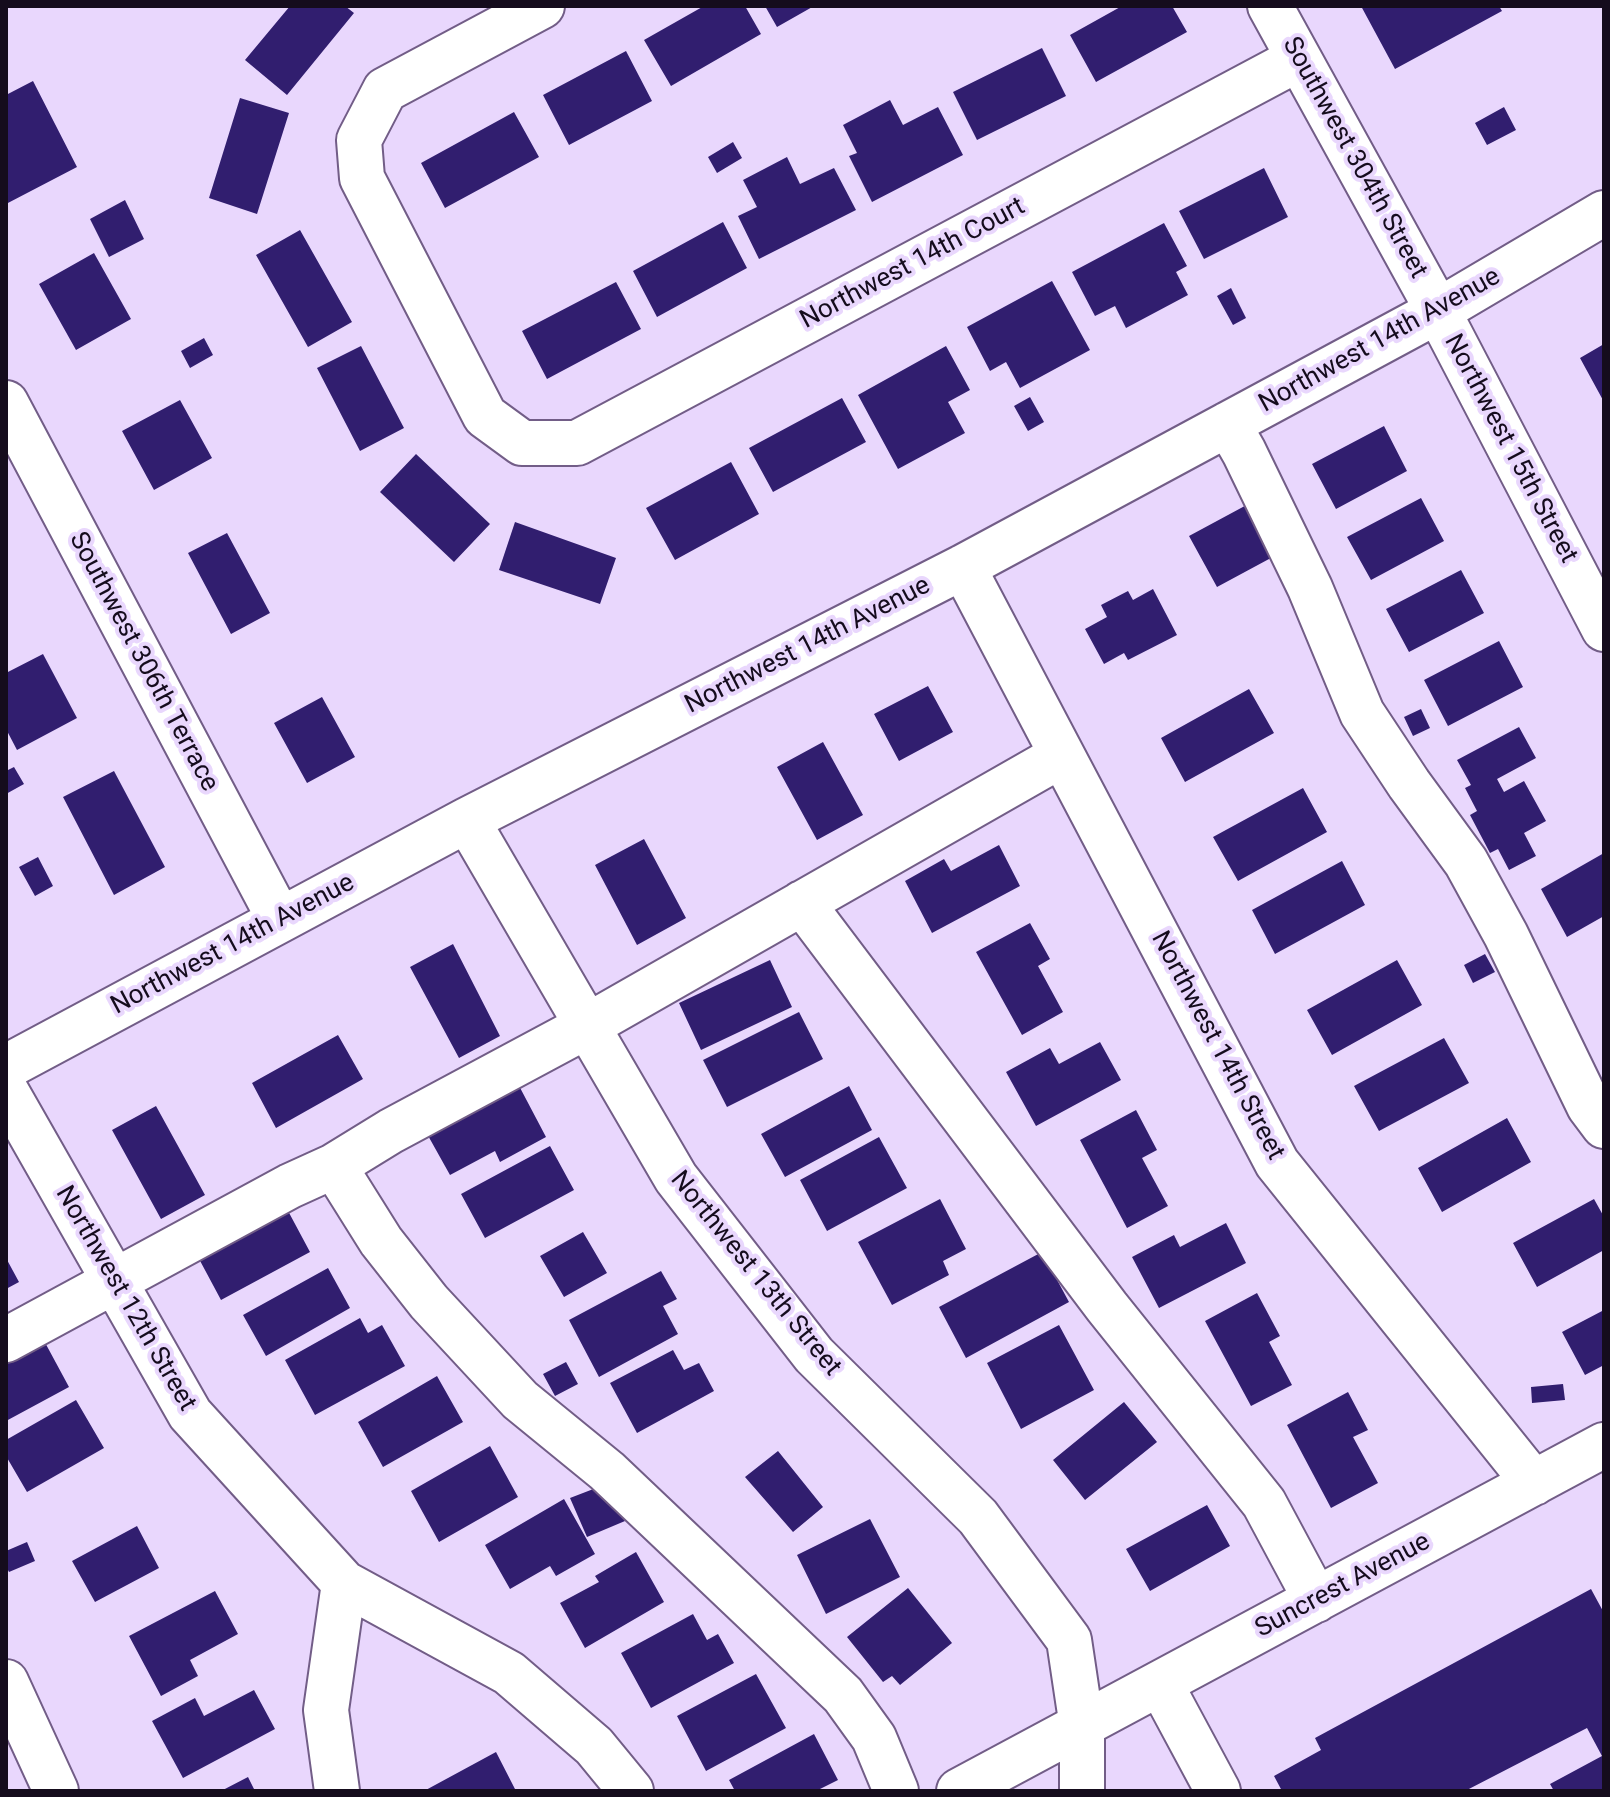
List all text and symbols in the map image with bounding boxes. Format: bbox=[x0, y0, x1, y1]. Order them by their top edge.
street label: Southwest 304th Street bbox=[1275, 32, 1433, 284]
street label: Northwest 14th Court bbox=[795, 192, 1031, 336]
street label: Northwest 14th Avenue bbox=[1254, 262, 1506, 420]
street label: Northwest 15th Street bbox=[1436, 329, 1584, 569]
street label: Southwest 306th Terrace bbox=[61, 527, 225, 797]
street label: Northwest 14th Avenue bbox=[680, 571, 936, 721]
street label: Northwest 14th Avenue bbox=[106, 868, 360, 1022]
street label: Northwest 14th Street bbox=[1143, 926, 1291, 1166]
street label: Northwest 13th Street bbox=[663, 1165, 847, 1383]
street label: Northwest 12th Street bbox=[48, 1181, 202, 1417]
street label: Suncrest Avenue bbox=[1250, 1527, 1436, 1645]

